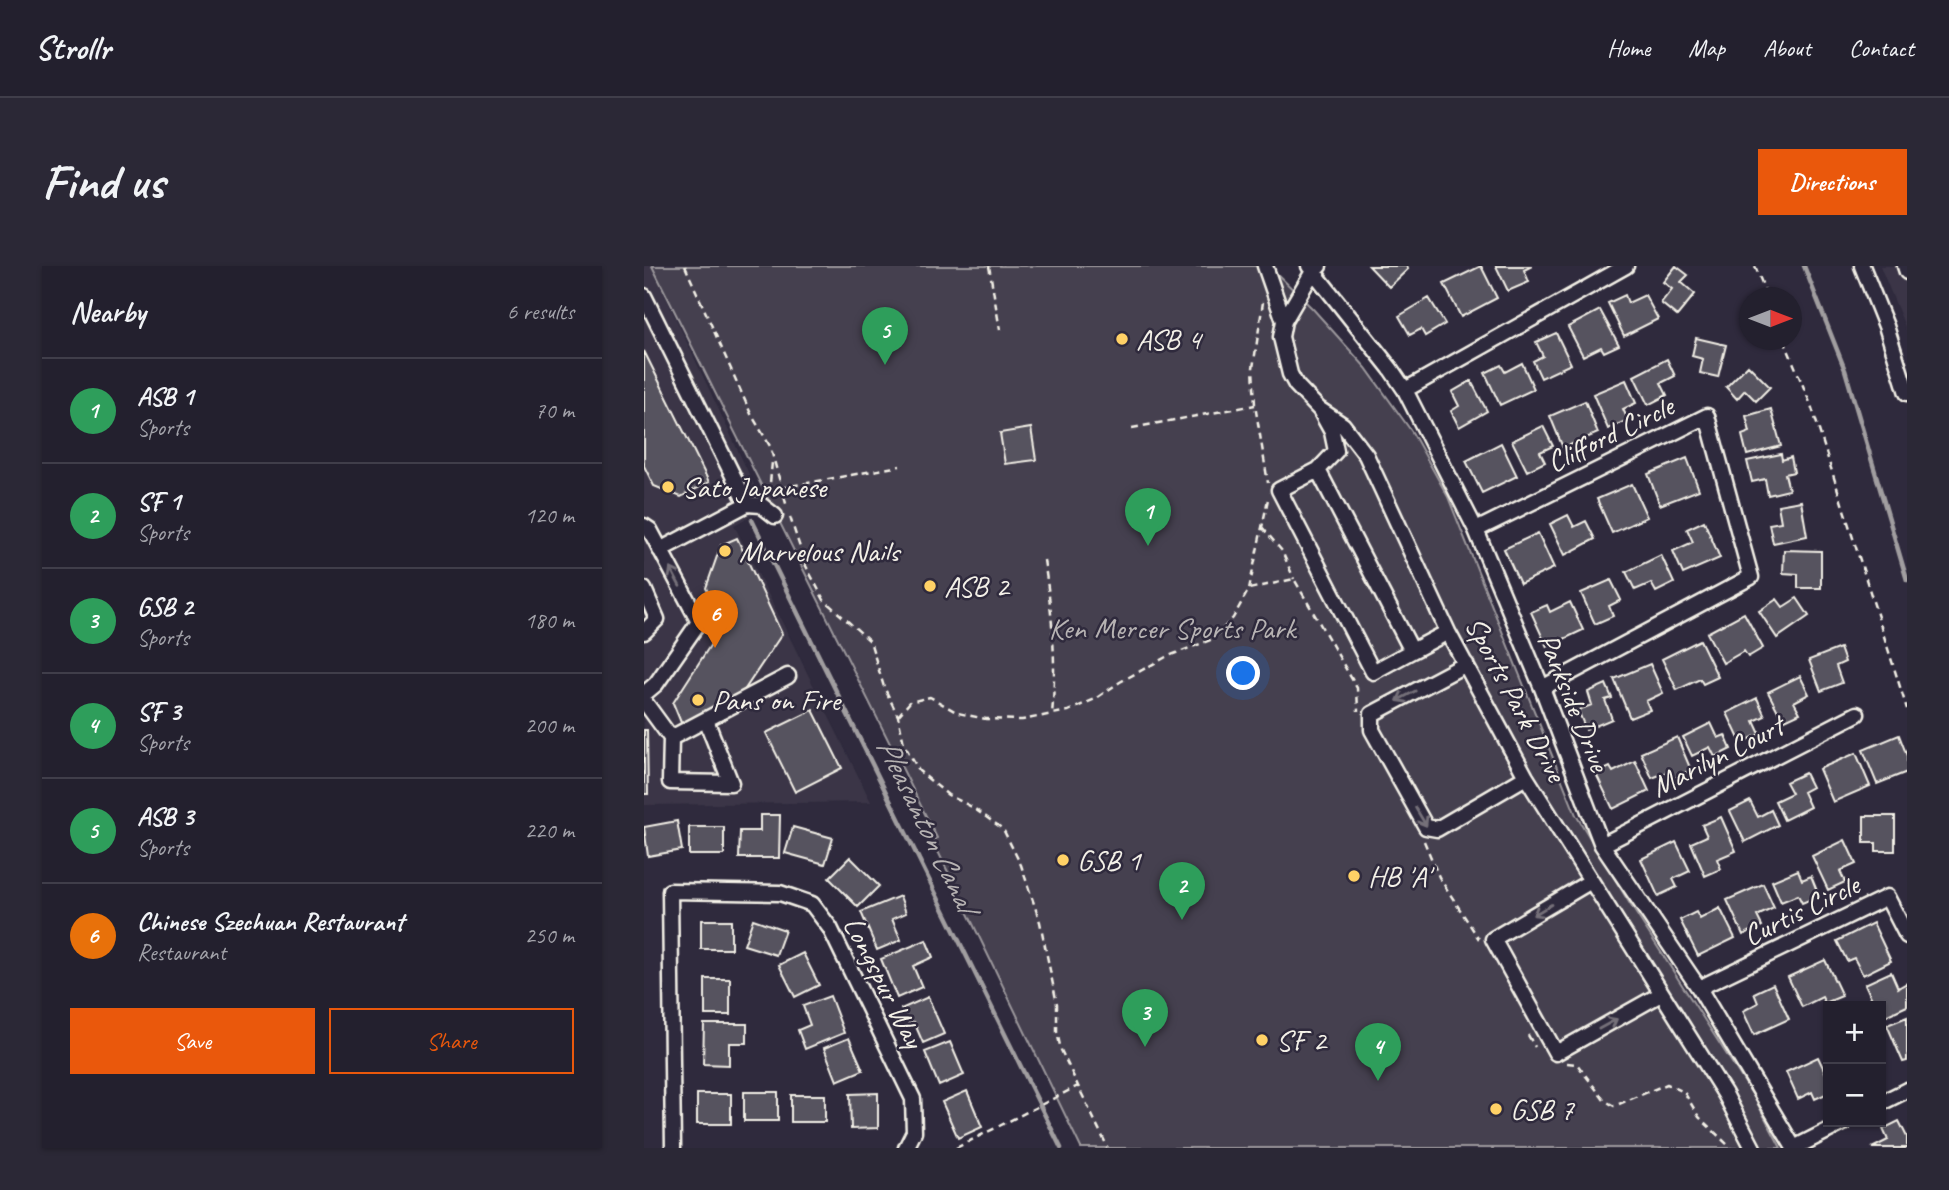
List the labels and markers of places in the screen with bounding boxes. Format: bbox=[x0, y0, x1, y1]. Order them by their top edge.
pin: 5 bbox=[862, 307, 908, 365]
place label: ASB 4 bbox=[1136, 320, 1203, 358]
marker: ASB 4 bbox=[1114, 331, 1130, 347]
place label: Sato Japanese bbox=[682, 468, 829, 506]
marker: Sato Japanese bbox=[660, 479, 676, 495]
pin: 1 bbox=[1125, 488, 1171, 546]
place label: Marvelous Nails bbox=[739, 532, 902, 570]
marker: Marvelous Nails bbox=[717, 543, 733, 559]
place label: ASB 2 bbox=[944, 567, 1011, 605]
marker: ASB 2 bbox=[922, 578, 938, 594]
pin: 6 bbox=[692, 590, 738, 648]
place label: Pans on Fire bbox=[712, 681, 842, 719]
marker: Pans on Fire bbox=[690, 692, 706, 708]
place label: GSB 1 bbox=[1077, 841, 1142, 879]
marker: GSB 1 bbox=[1055, 852, 1071, 868]
place label: HB 'A' bbox=[1368, 857, 1435, 895]
pin: 2 bbox=[1159, 862, 1205, 920]
marker: HB 'A' bbox=[1346, 868, 1362, 884]
pin: 3 bbox=[1122, 989, 1168, 1047]
place label: SF 2 bbox=[1276, 1021, 1328, 1059]
pin: 4 bbox=[1355, 1023, 1401, 1081]
marker: SF 2 bbox=[1254, 1032, 1270, 1048]
place label: GSB 7 bbox=[1510, 1090, 1575, 1128]
marker: GSB 7 bbox=[1488, 1101, 1504, 1117]

